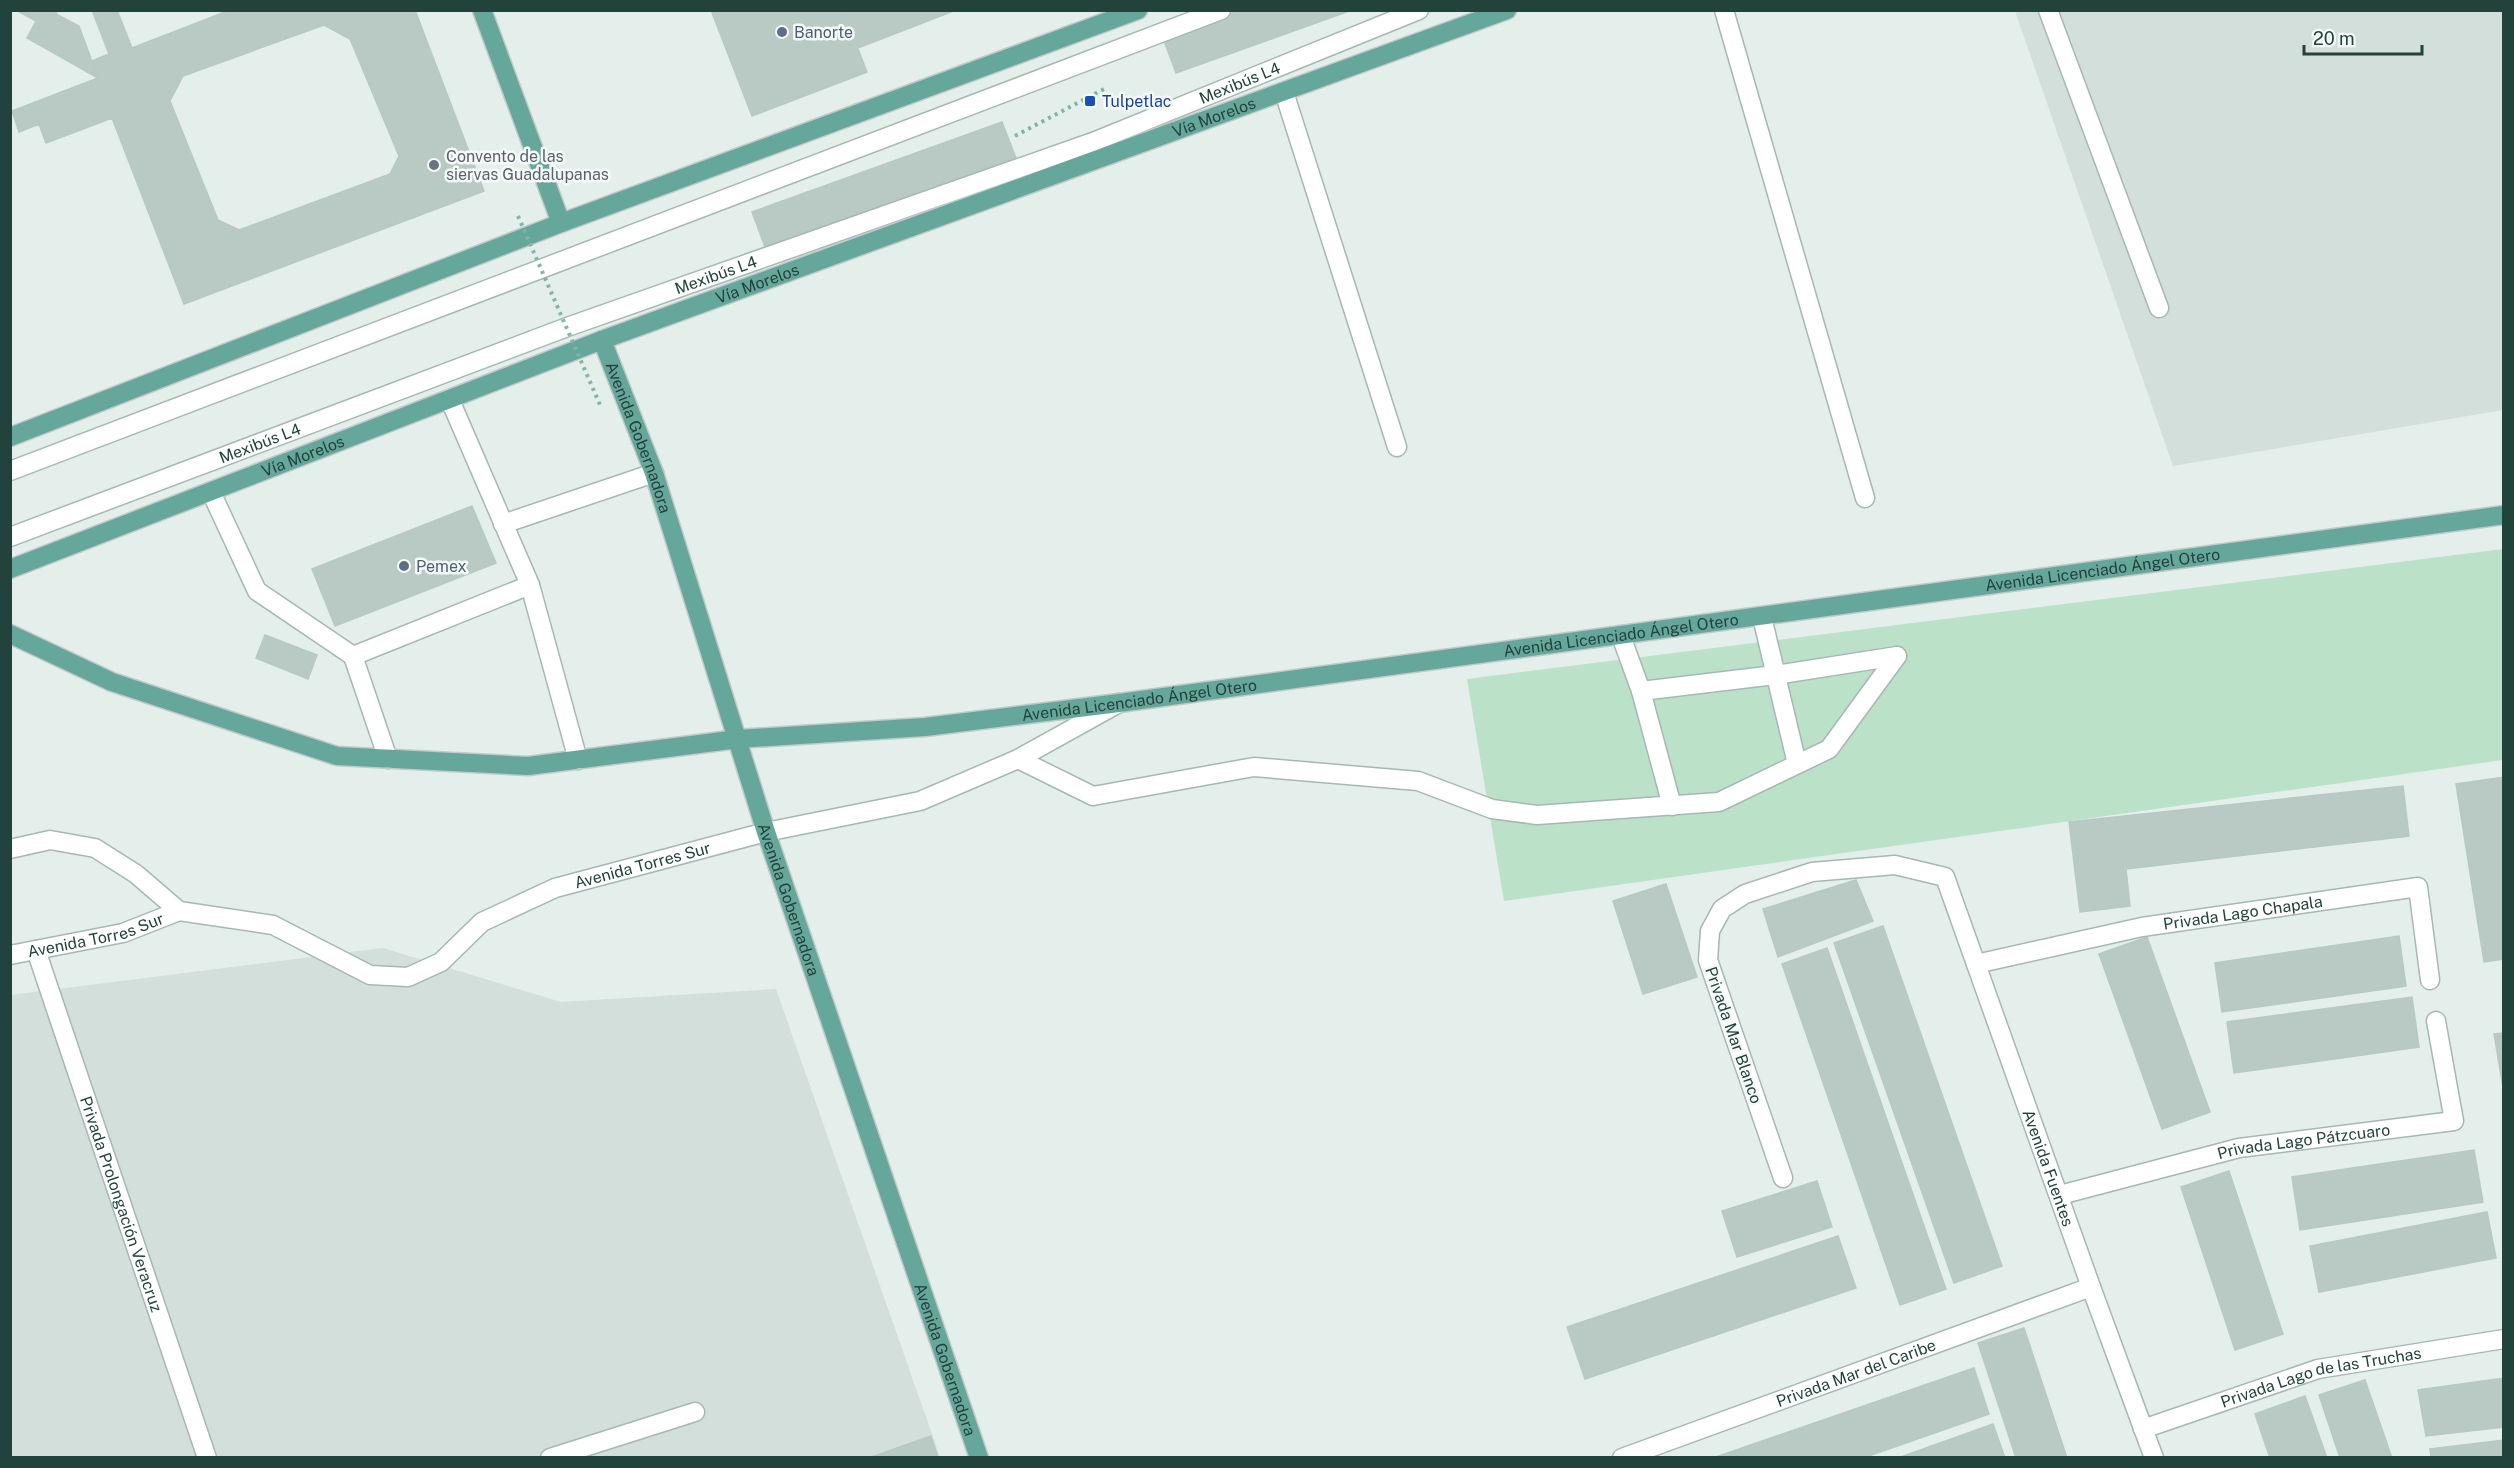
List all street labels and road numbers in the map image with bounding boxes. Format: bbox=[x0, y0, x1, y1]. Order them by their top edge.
street label: Mexibús L4 bbox=[1196, 58, 1283, 108]
street label: Vía Morelos bbox=[1170, 94, 1258, 141]
street label: Mexibús L4 bbox=[672, 252, 760, 298]
street label: Vía Morelos bbox=[713, 260, 802, 308]
street label: Avenida Gobernadora bbox=[601, 359, 675, 515]
street label: Mexibús L4 bbox=[217, 419, 304, 467]
street label: Vía Morelos bbox=[259, 432, 347, 481]
street label: Avenida Licenciado Ángel Otero bbox=[1984, 545, 2221, 595]
street label: Avenida Licenciado Ángel Otero bbox=[1502, 610, 1740, 661]
street label: Avenida Licenciado Ángel Otero bbox=[1021, 675, 1258, 725]
street label: Avenida Gobernadora bbox=[754, 821, 823, 978]
street label: Avenida Torres Sur bbox=[572, 838, 713, 892]
street label: Privada Lago Chapala bbox=[2162, 892, 2324, 934]
street label: Avenida Torres Sur bbox=[26, 909, 167, 961]
street label: Privada Mar Blanco bbox=[1701, 964, 1766, 1106]
street label: Privada Prolongación Veracruz bbox=[76, 1094, 166, 1315]
street label: Avenida Fuentes bbox=[2019, 1107, 2078, 1229]
street label: Privada Lago Pátzcuaro bbox=[2215, 1120, 2391, 1163]
street label: Avenida Gobernadora bbox=[910, 1281, 980, 1438]
street label: Privada Mar del Caribe bbox=[1774, 1335, 1939, 1411]
street label: Privada Lago de las Truchas bbox=[2218, 1343, 2423, 1412]

